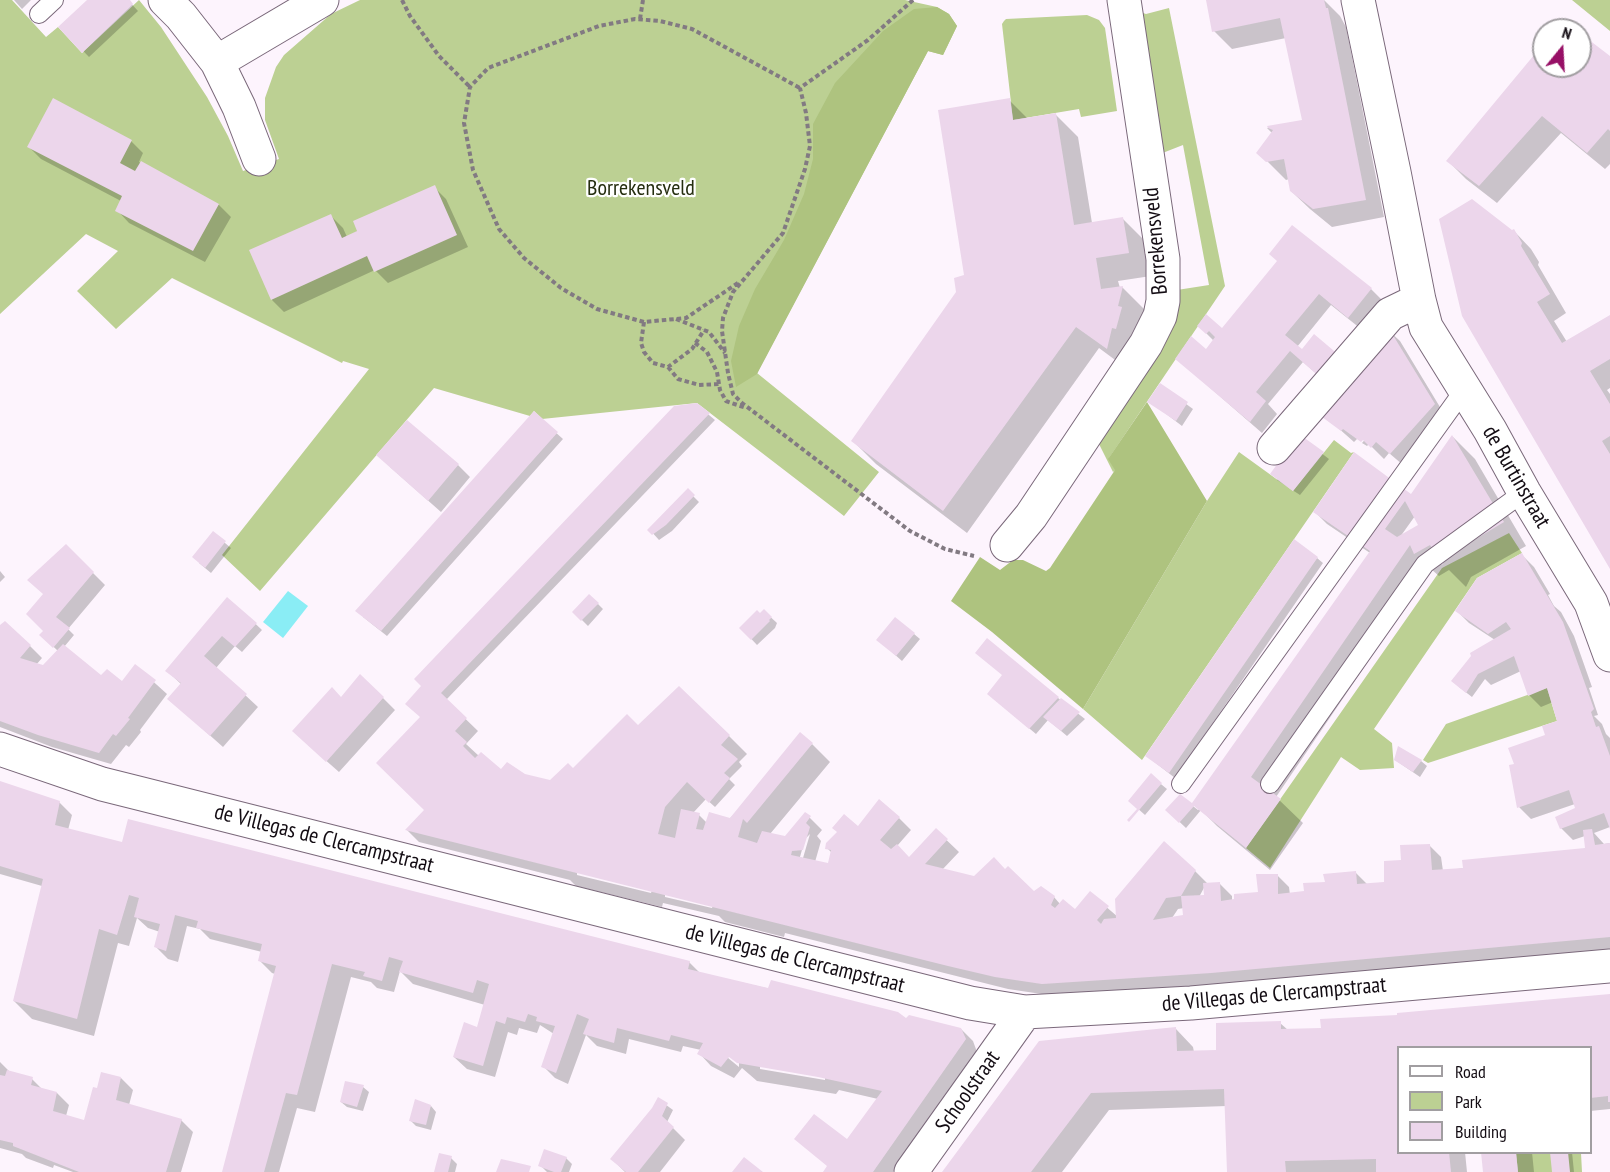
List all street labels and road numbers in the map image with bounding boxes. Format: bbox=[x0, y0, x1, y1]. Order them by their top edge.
street label: Borrekensveld bbox=[1138, 186, 1174, 296]
street label: de Burtinstraat bbox=[1476, 421, 1556, 533]
street label: de Villegas de Clercampstraat bbox=[212, 799, 436, 879]
street label: de Villegas de Clercampstraat bbox=[683, 919, 907, 999]
street label: de Villegas de Clercampstraat bbox=[1161, 972, 1387, 1018]
street label: Schoolstraat bbox=[930, 1046, 1006, 1138]

